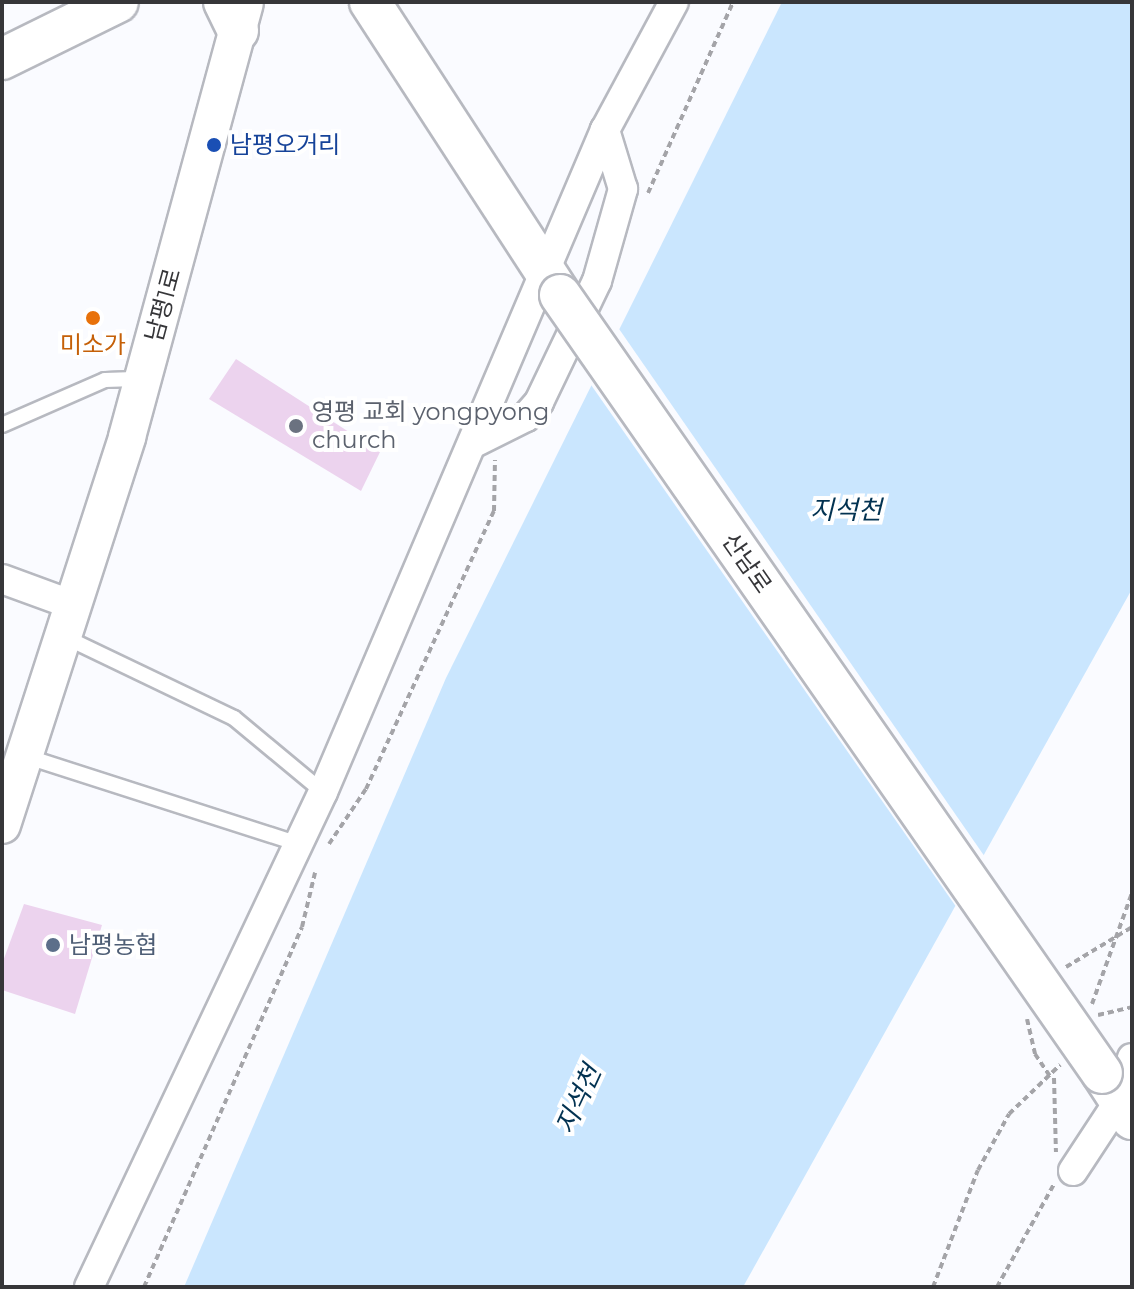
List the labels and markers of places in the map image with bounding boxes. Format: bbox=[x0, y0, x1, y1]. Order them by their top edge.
place label: 남평오거리 bbox=[230, 131, 340, 159]
marker: 남평오거리 bbox=[205, 136, 223, 154]
marker: 미소가 bbox=[84, 309, 102, 327]
place label: 미소가 bbox=[60, 331, 126, 359]
place label: 영평 교회 yongpyong church bbox=[312, 398, 550, 454]
marker: 영평 교회 yongpyong church bbox=[287, 417, 305, 435]
place label: 남평농협 bbox=[69, 931, 157, 959]
marker: 남평농협 bbox=[44, 936, 62, 954]

